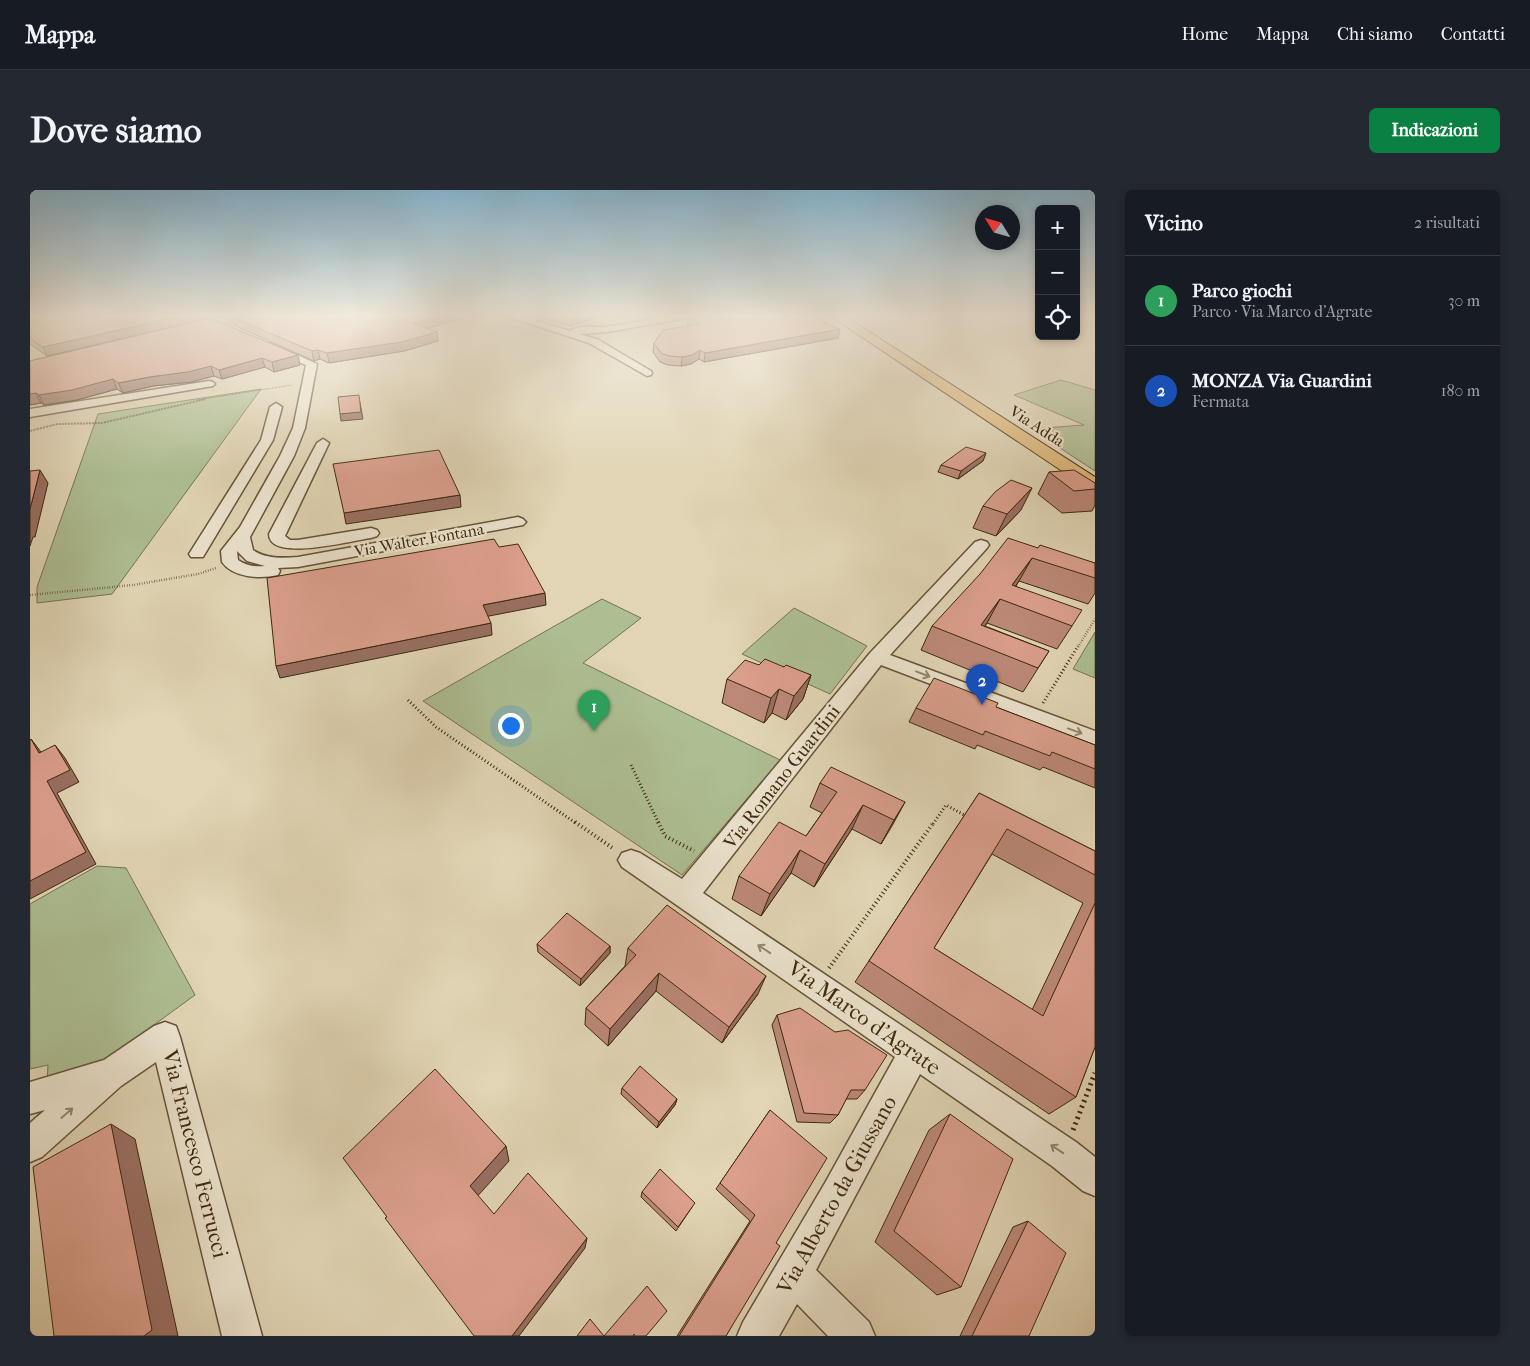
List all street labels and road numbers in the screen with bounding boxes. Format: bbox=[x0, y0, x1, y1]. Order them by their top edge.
street label: Via Adda bbox=[1005, 401, 1068, 451]
street label: Via Walter Fontana bbox=[352, 519, 486, 561]
street label: Via Romano Guardini bbox=[718, 700, 845, 854]
street label: Via Marco d'Agrate bbox=[782, 955, 946, 1081]
street label: Via Francesco Ferrucci bbox=[156, 1046, 234, 1261]
street label: Via Alberto da Giussano bbox=[771, 1091, 902, 1300]

